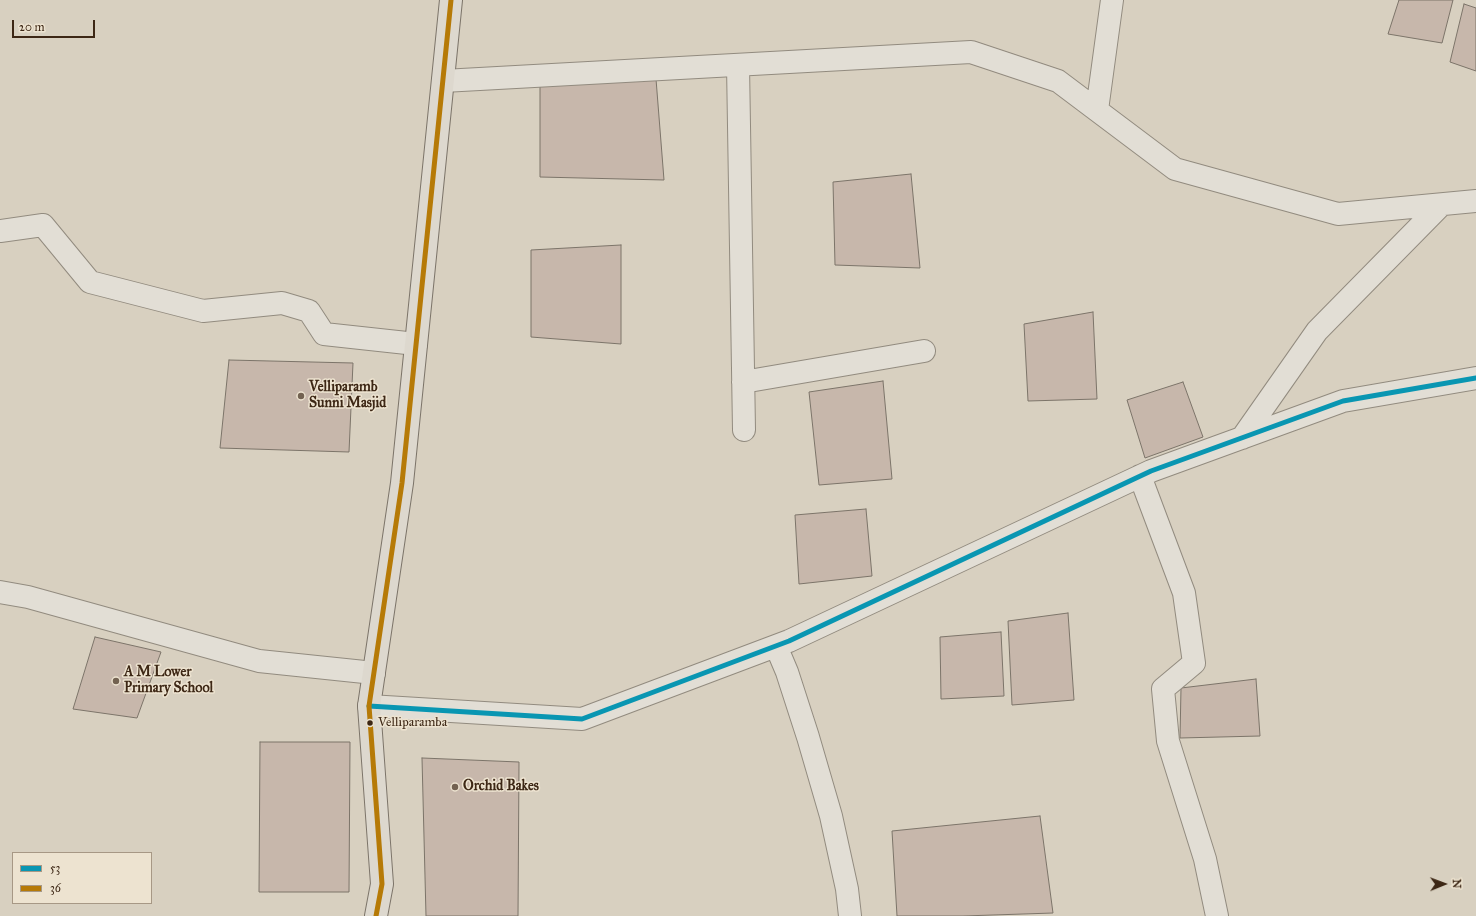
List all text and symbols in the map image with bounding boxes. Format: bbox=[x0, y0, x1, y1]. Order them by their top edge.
scale bar bbox=[14, 12, 97, 38]
text: 20 m bbox=[19, 20, 45, 34]
place label: Velliparamb Sunni Masjid bbox=[309, 380, 386, 412]
marker: Velliparamb Sunni Masjid bbox=[296, 391, 306, 401]
place label: A M Lower Primary School bbox=[124, 665, 213, 698]
marker: A M Lower Primary School bbox=[111, 676, 121, 686]
place label: Velliparamba bbox=[378, 715, 447, 731]
marker: Velliparamba bbox=[365, 718, 375, 728]
place label: Orchid Bakes bbox=[463, 779, 539, 795]
marker: Orchid Bakes bbox=[450, 782, 460, 792]
legend bbox=[12, 852, 152, 904]
text: 53 bbox=[50, 861, 60, 875]
north arrow bbox=[1424, 864, 1464, 904]
text: N bbox=[1450, 879, 1463, 889]
text: 36 bbox=[50, 881, 61, 895]

